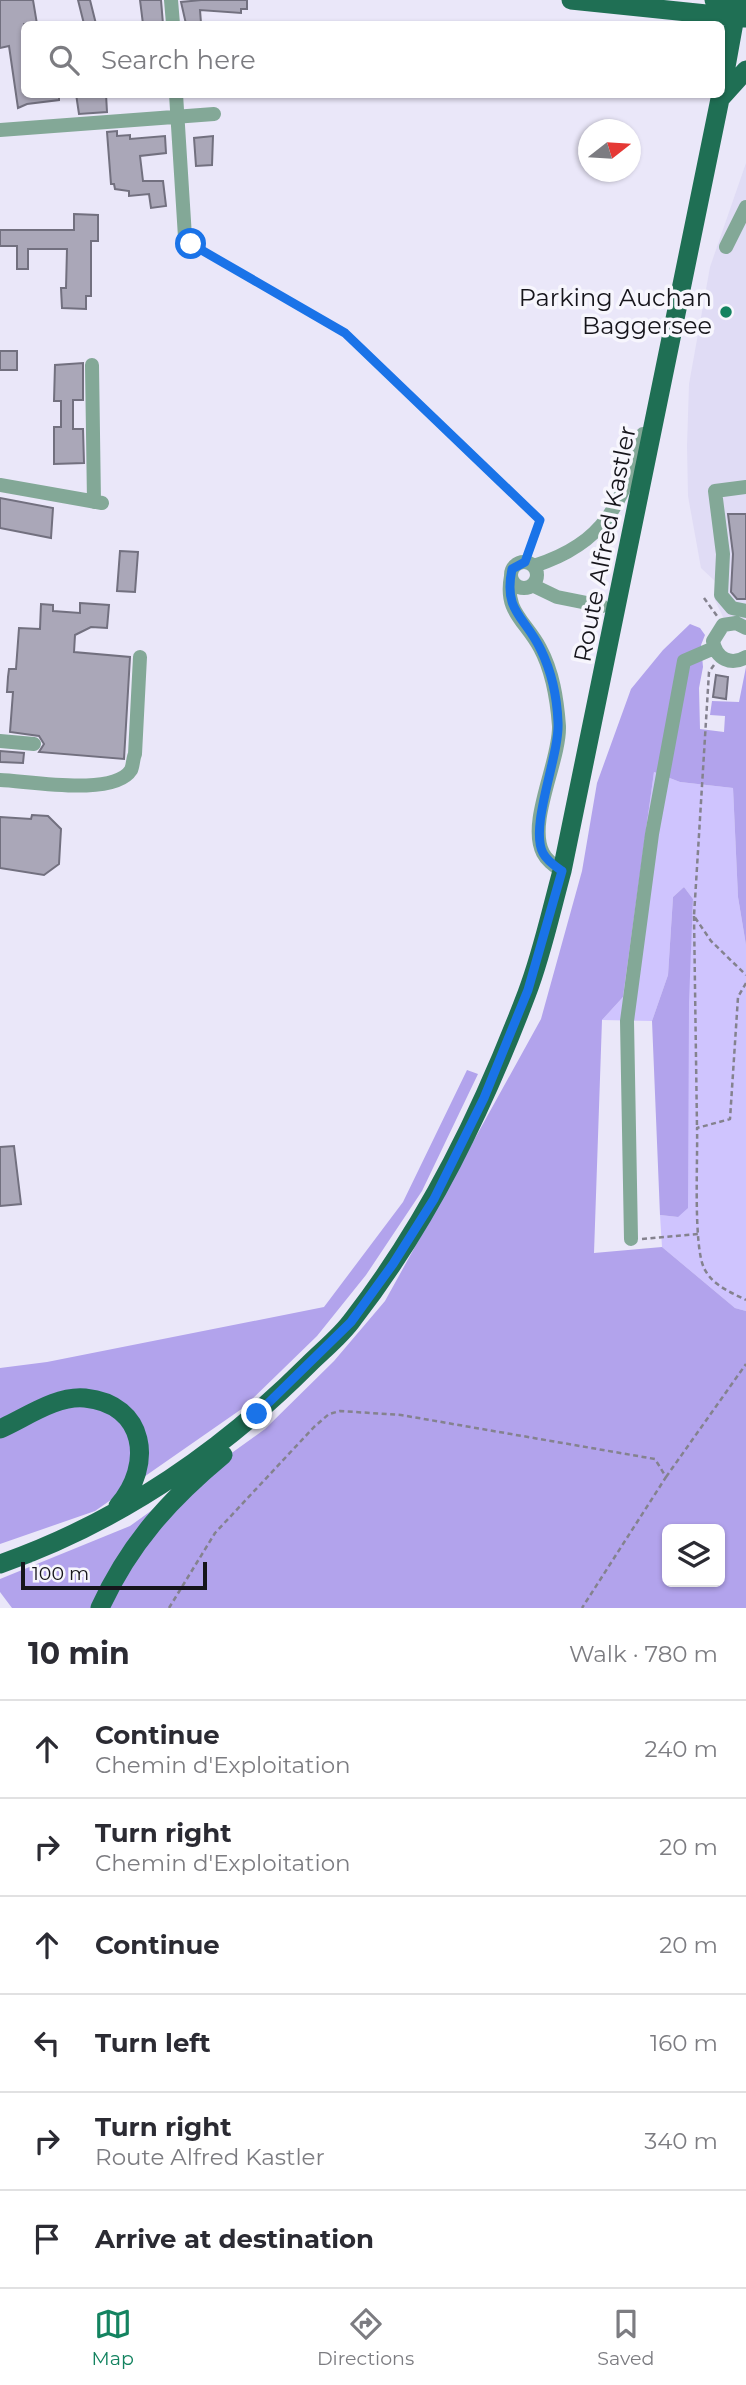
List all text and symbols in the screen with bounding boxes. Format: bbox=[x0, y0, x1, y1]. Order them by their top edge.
search box bbox=[21, 21, 725, 98]
icon: search bbox=[45, 41, 83, 79]
text: Search here bbox=[101, 44, 256, 76]
north arrow bbox=[578, 119, 641, 182]
route start bbox=[175, 228, 206, 259]
place label: Parking Auchan Baggersee bbox=[519, 283, 712, 340]
marker: Parking Auchan Baggersee bbox=[718, 304, 734, 320]
street label: Route Alfred Kastler bbox=[567, 423, 642, 664]
route end bbox=[241, 1398, 272, 1429]
map controls bbox=[662, 1524, 725, 1587]
button: layers bbox=[662, 1524, 725, 1587]
scale bar bbox=[21, 1559, 206, 1591]
text: 100 m bbox=[32, 1562, 89, 1585]
text: 10 min bbox=[28, 1635, 130, 1672]
text: Walk · 780 m bbox=[569, 1640, 718, 1668]
text: Continue bbox=[95, 1719, 220, 1751]
icon: ahead bbox=[28, 1730, 66, 1768]
text: 240 m bbox=[645, 1735, 718, 1763]
text: Chemin d'Exploitation bbox=[95, 1751, 351, 1779]
text: Turn right bbox=[95, 1817, 231, 1849]
icon: right bbox=[28, 1828, 66, 1866]
text: 20 m bbox=[659, 1833, 718, 1861]
text: Chemin d'Exploitation bbox=[95, 1849, 351, 1877]
icon: ahead bbox=[28, 1926, 66, 1964]
text: Continue bbox=[95, 1929, 220, 1961]
text: 20 m bbox=[659, 1931, 718, 1959]
icon: left bbox=[28, 2024, 66, 2062]
text: Turn left bbox=[95, 2027, 211, 2059]
text: 160 m bbox=[650, 2029, 718, 2057]
text: Turn right bbox=[95, 2111, 231, 2143]
icon: right bbox=[28, 2122, 66, 2160]
text: 340 m bbox=[644, 2127, 718, 2155]
text: Route Alfred Kastler bbox=[95, 2143, 325, 2171]
icon: arrive bbox=[28, 2220, 66, 2258]
text: Arrive at destination bbox=[95, 2223, 374, 2255]
tab: Map bbox=[92, 2305, 134, 2370]
tab: Directions bbox=[317, 2305, 414, 2370]
tab: Saved bbox=[597, 2305, 654, 2370]

